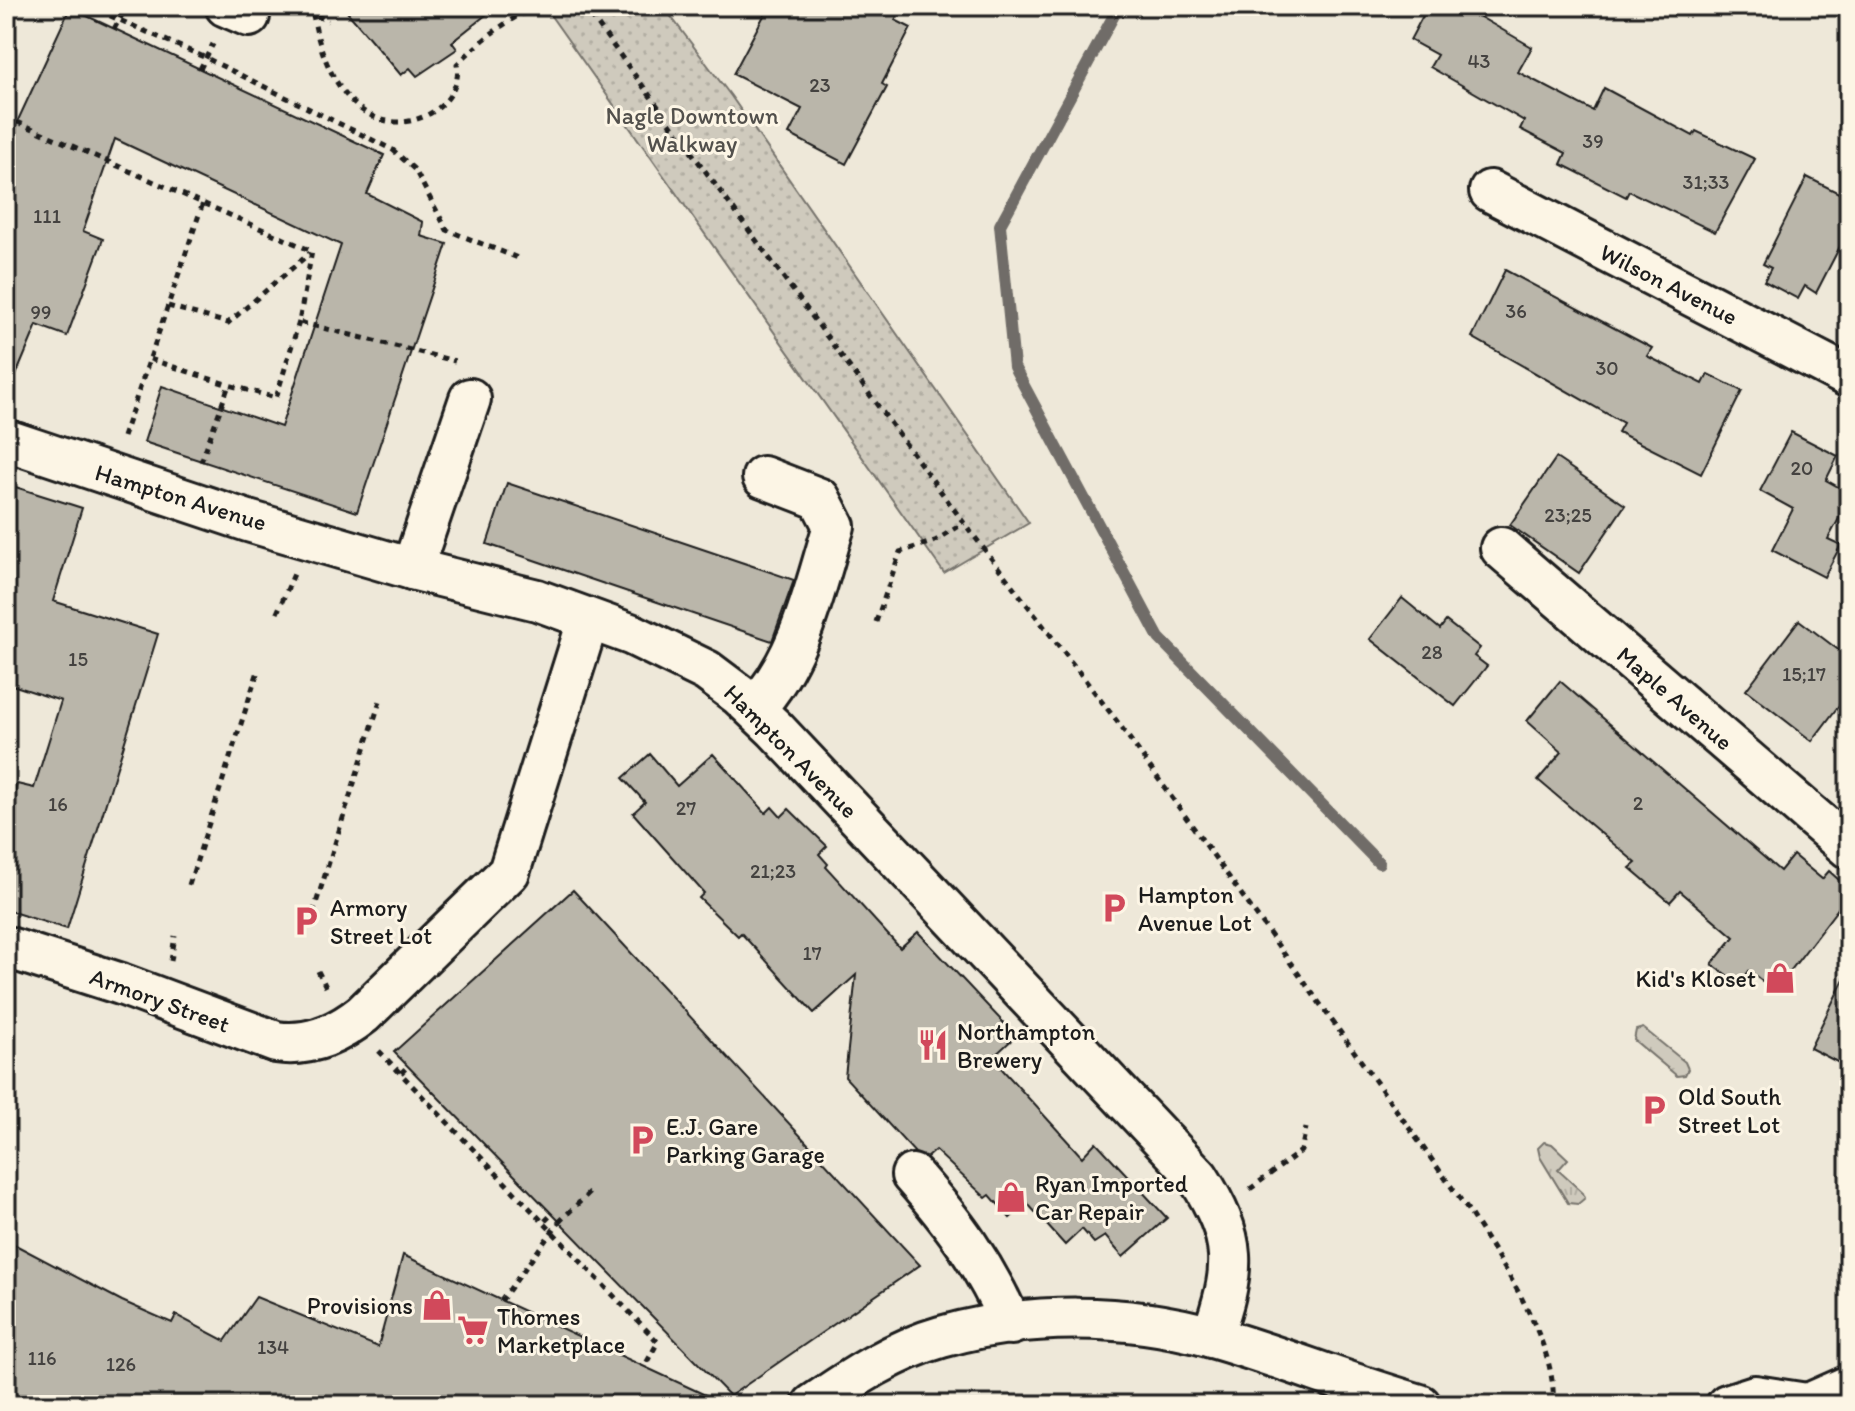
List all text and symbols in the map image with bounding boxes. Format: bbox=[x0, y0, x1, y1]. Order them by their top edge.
house number: 43 bbox=[1468, 49, 1491, 73]
house number: 23 bbox=[809, 73, 831, 97]
park label: Nagle Downtown Walkway bbox=[605, 101, 779, 158]
house number: 39 bbox=[1582, 129, 1604, 153]
house number: 31;33 bbox=[1683, 170, 1730, 194]
house number: 111 bbox=[33, 204, 61, 228]
street label: Wilson Avenue bbox=[1595, 237, 1743, 331]
house number: 36 bbox=[1505, 299, 1527, 323]
house number: 99 bbox=[31, 300, 51, 324]
house number: 30 bbox=[1595, 356, 1619, 380]
house number: 20 bbox=[1791, 456, 1813, 480]
street label: Hampton Avenue bbox=[92, 457, 270, 537]
house number: 23;25 bbox=[1544, 503, 1592, 527]
house number: 28 bbox=[1421, 640, 1443, 664]
street label: Maple Avenue bbox=[1611, 640, 1739, 756]
house number: 15 bbox=[68, 647, 88, 671]
house number: 15;17 bbox=[1782, 662, 1826, 686]
street label: Hampton Avenue bbox=[718, 678, 864, 824]
house number: 2 bbox=[1633, 791, 1644, 815]
house number: 16 bbox=[48, 792, 68, 816]
house number: 27 bbox=[676, 796, 696, 820]
house number: 21;23 bbox=[750, 859, 796, 883]
place label: Hampton Avenue Lot bbox=[1138, 880, 1252, 937]
parking icon: Hampton Avenue Lot bbox=[1097, 891, 1131, 925]
place label: Armory Street Lot bbox=[330, 893, 432, 950]
parking icon: Armory Street Lot bbox=[289, 904, 323, 938]
house number: 17 bbox=[802, 941, 822, 965]
street label: Armory Street bbox=[86, 961, 234, 1039]
shop icon: Kid's Kloset bbox=[1763, 961, 1797, 995]
place label: Kid's Kloset bbox=[1636, 964, 1756, 993]
place label: Northampton Brewery bbox=[957, 1017, 1096, 1074]
restaurant icon: Northampton Brewery bbox=[916, 1028, 950, 1062]
place label: Old South Street Lot bbox=[1678, 1082, 1781, 1139]
parking icon: Old South Street Lot bbox=[1637, 1093, 1671, 1127]
place label: E.J. Gare Parking Garage bbox=[666, 1112, 825, 1169]
parking icon: E.J. Gare Parking Garage bbox=[625, 1123, 659, 1157]
place label: Ryan Imported Car Repair bbox=[1035, 1169, 1188, 1226]
shop icon: Ryan Imported Car Repair bbox=[994, 1180, 1028, 1214]
shop icon: Provisions bbox=[420, 1288, 454, 1322]
place label: Provisions bbox=[307, 1291, 413, 1320]
place label: Thornes Marketplace bbox=[497, 1302, 625, 1359]
supermarket icon: Thornes Marketplace bbox=[456, 1313, 490, 1347]
house number: 134 bbox=[257, 1335, 289, 1359]
house number: 116 bbox=[27, 1346, 57, 1370]
house number: 126 bbox=[106, 1352, 136, 1376]

